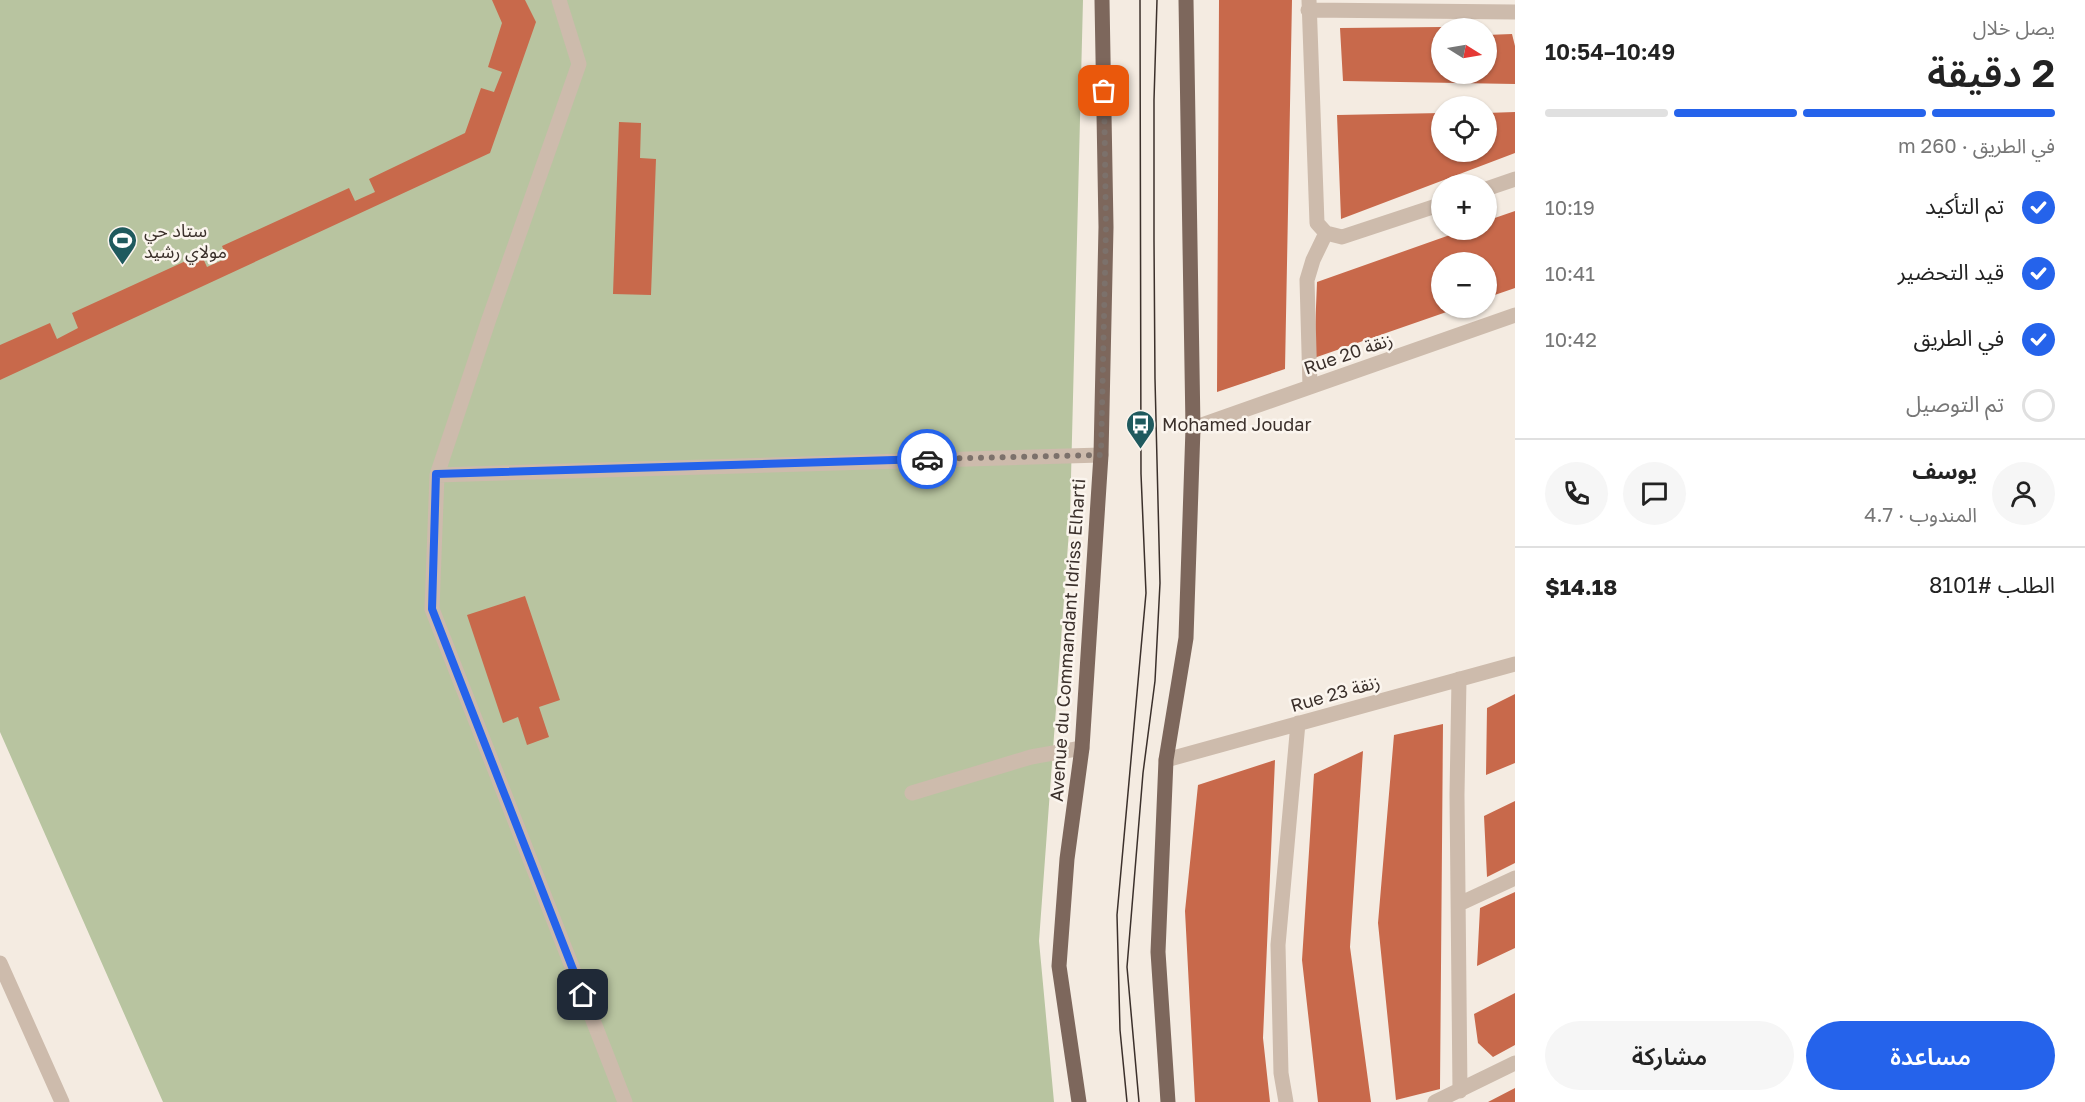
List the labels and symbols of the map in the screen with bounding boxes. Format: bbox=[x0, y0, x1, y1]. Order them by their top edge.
north arrow bbox=[1431, 18, 1497, 84]
pin bbox=[1078, 65, 1129, 116]
place label: ستاد حي مولاي رشيد bbox=[144, 219, 227, 265]
sports icon: ستاد حي مولاي رشيد bbox=[107, 224, 139, 266]
street label: Rue 20 زنقة bbox=[1301, 328, 1396, 379]
bus stop icon: Mohamed Joudar bbox=[1125, 408, 1157, 450]
place label: Mohamed Joudar bbox=[1162, 413, 1311, 435]
courier bbox=[897, 429, 957, 489]
street label: Avenue du Commandant Idriss Elharti bbox=[1045, 478, 1089, 802]
street label: Rue 23 زنقة bbox=[1288, 670, 1382, 717]
pin bbox=[557, 969, 608, 1020]

